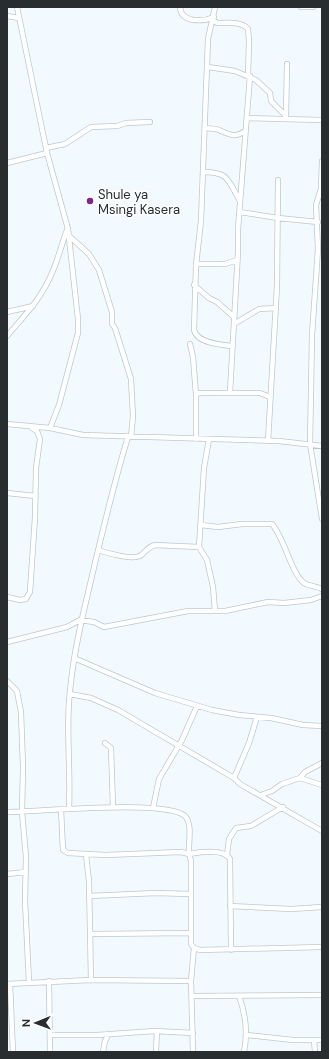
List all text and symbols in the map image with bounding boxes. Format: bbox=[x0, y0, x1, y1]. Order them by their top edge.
place label: Shule ya Msingi Kasera bbox=[98, 186, 180, 218]
marker: Shule ya Msingi Kasera bbox=[85, 196, 95, 206]
north arrow bbox=[16, 1003, 56, 1043]
text: N bbox=[19, 1019, 33, 1027]

